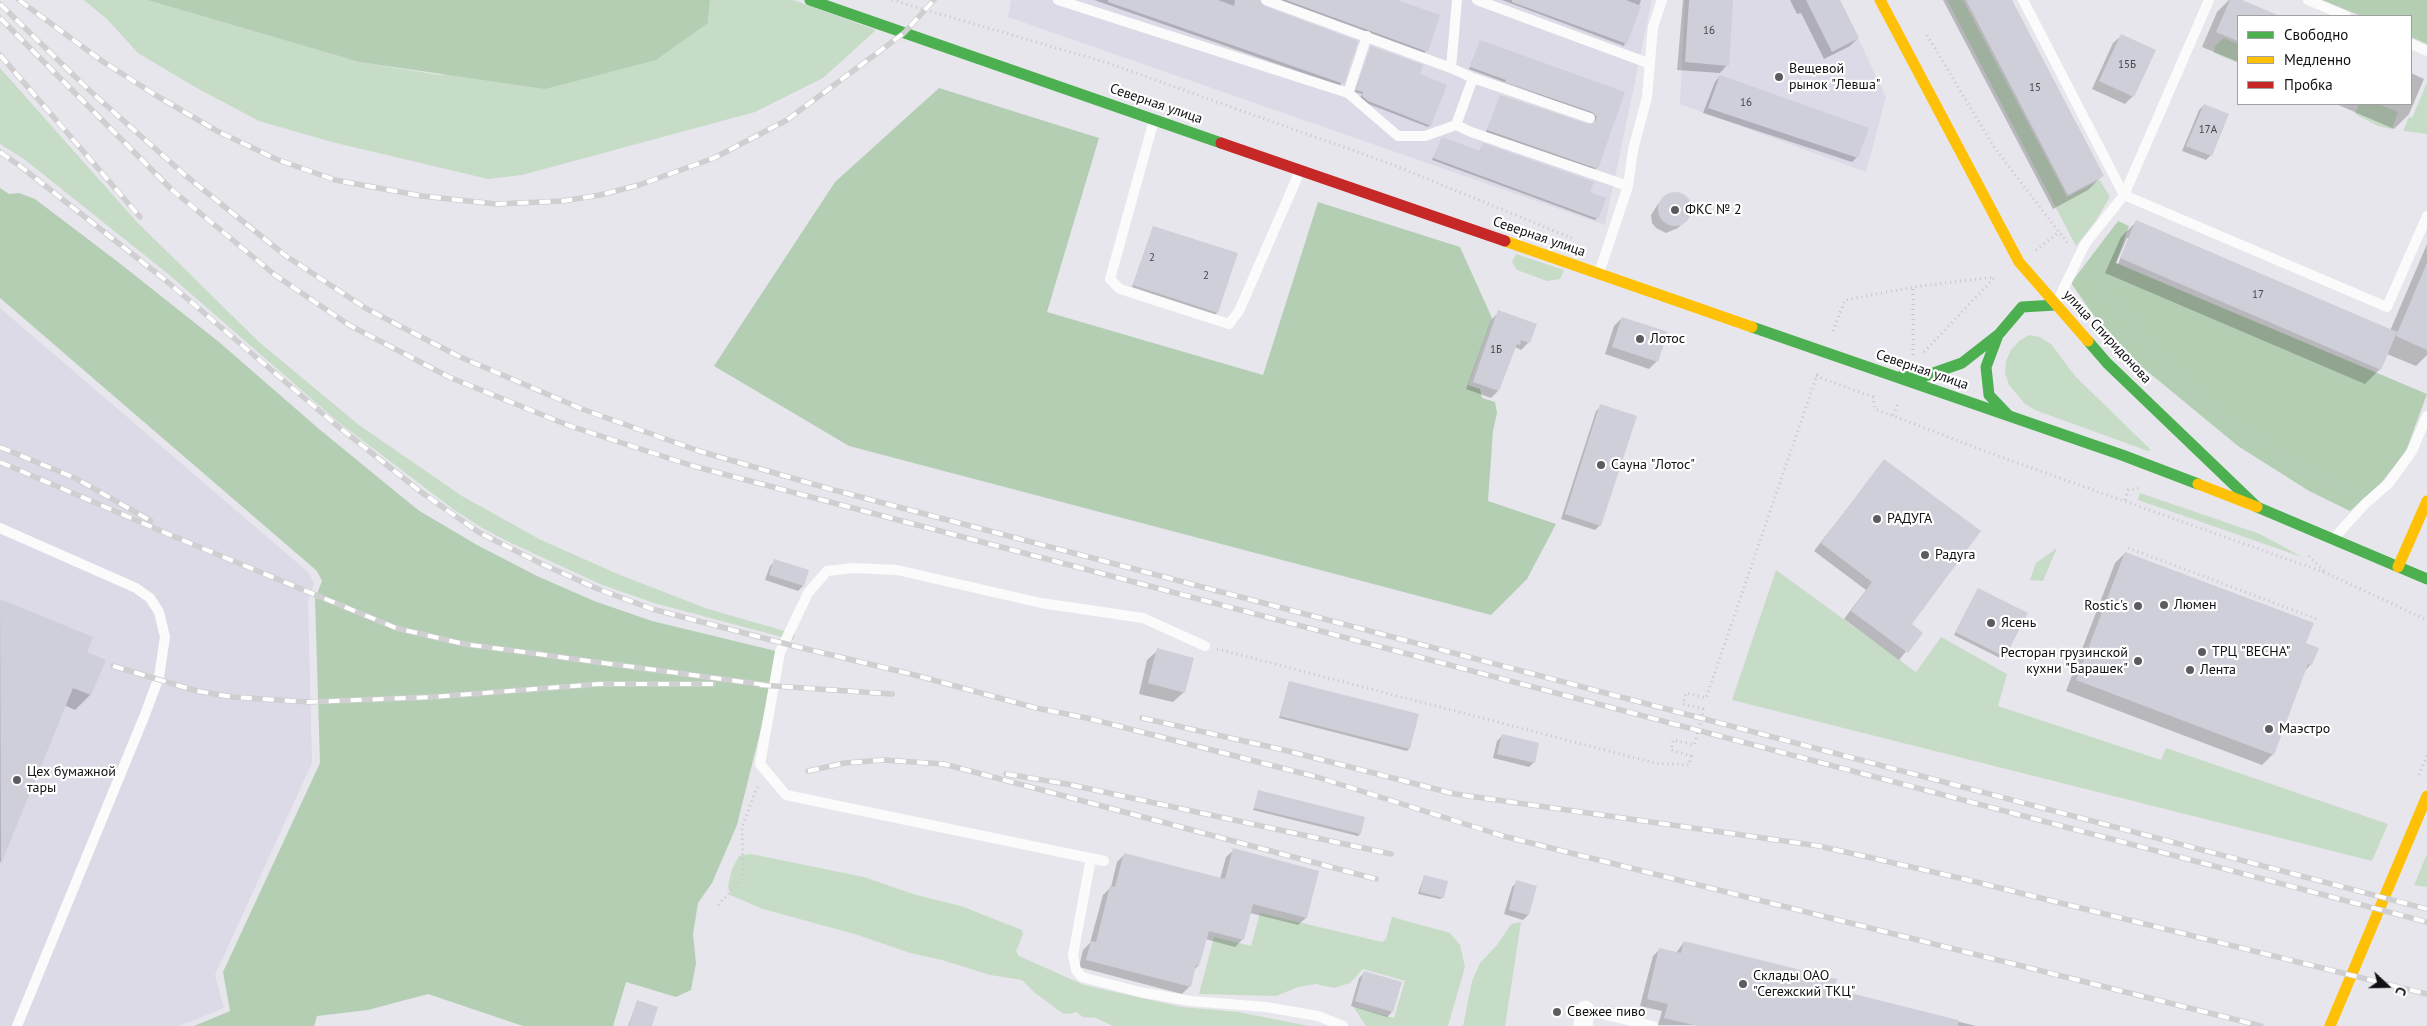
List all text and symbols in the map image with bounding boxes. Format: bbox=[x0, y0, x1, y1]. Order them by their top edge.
legend bbox=[2237, 15, 2412, 105]
house number: 16 bbox=[1703, 24, 1715, 38]
text: Свободно bbox=[2284, 25, 2348, 44]
text: Медленно bbox=[2284, 50, 2351, 69]
house number: 15Б bbox=[2118, 58, 2136, 72]
place label: Вещевой рынок "Левша" bbox=[1789, 61, 1881, 94]
marker: Вещевой рынок "Левша" bbox=[1773, 71, 1785, 83]
text: Пробка bbox=[2284, 75, 2333, 94]
street label: Северная улица bbox=[1107, 80, 1205, 128]
house number: 15 bbox=[2029, 81, 2041, 95]
house number: 16 bbox=[1740, 96, 1752, 110]
house number: 17А bbox=[2199, 123, 2217, 137]
place label: ФКС № 2 bbox=[1685, 202, 1742, 218]
marker: ФКС № 2 bbox=[1669, 204, 1681, 216]
street label: Северная улица bbox=[1490, 213, 1588, 261]
house number: 2 bbox=[1149, 251, 1155, 265]
house number: 2 bbox=[1203, 269, 1209, 283]
street label: улица Спиридонова bbox=[2059, 287, 2155, 387]
house number: 17 bbox=[2252, 288, 2264, 302]
place label: Лотос bbox=[1650, 331, 1685, 347]
marker: Лотос bbox=[1634, 333, 1646, 345]
house number: 1Б bbox=[1490, 343, 1502, 357]
street label: Северная улица bbox=[1873, 346, 1971, 394]
place label: Сауна "Лотос" bbox=[1611, 457, 1695, 473]
marker: Сауна "Лотос" bbox=[1595, 459, 1607, 471]
place label: РАДУГА bbox=[1887, 511, 1932, 527]
marker: РАДУГА bbox=[1871, 513, 1883, 525]
place label: Радуга bbox=[1935, 547, 1976, 563]
marker: Радуга bbox=[1919, 549, 1931, 561]
place label: Люмен bbox=[2174, 597, 2217, 613]
place label: Rostic's bbox=[2084, 598, 2128, 614]
marker: Люмен bbox=[2158, 599, 2170, 611]
marker: Rostic's bbox=[2132, 600, 2144, 612]
place label: Ясень bbox=[2001, 615, 2036, 631]
marker: Ясень bbox=[1985, 617, 1997, 629]
place label: ТРЦ "ВЕСНА" bbox=[2212, 644, 2290, 660]
place label: Ресторан грузинской кухни "Барашек" bbox=[2000, 645, 2128, 678]
marker: ТРЦ "ВЕСНА" bbox=[2196, 646, 2208, 658]
marker: Ресторан грузинской кухни "Барашек" bbox=[2132, 655, 2144, 667]
place label: Лента bbox=[2200, 662, 2236, 678]
marker: Лента bbox=[2184, 664, 2196, 676]
place label: Маэстро bbox=[2279, 721, 2330, 737]
marker: Маэстро bbox=[2263, 723, 2275, 735]
place label: Цех бумажной тары bbox=[27, 764, 116, 796]
marker: Цех бумажной тары bbox=[11, 774, 23, 786]
north arrow bbox=[2362, 961, 2412, 1011]
place label: Склады ОАО "Сегежский ТКЦ" bbox=[1753, 968, 1855, 1000]
marker: Склады ОАО "Сегежский ТКЦ" bbox=[1737, 978, 1749, 990]
text: С bbox=[2391, 984, 2411, 998]
place label: Свежее пиво bbox=[1567, 1004, 1646, 1020]
marker: Свежее пиво bbox=[1551, 1006, 1563, 1018]

